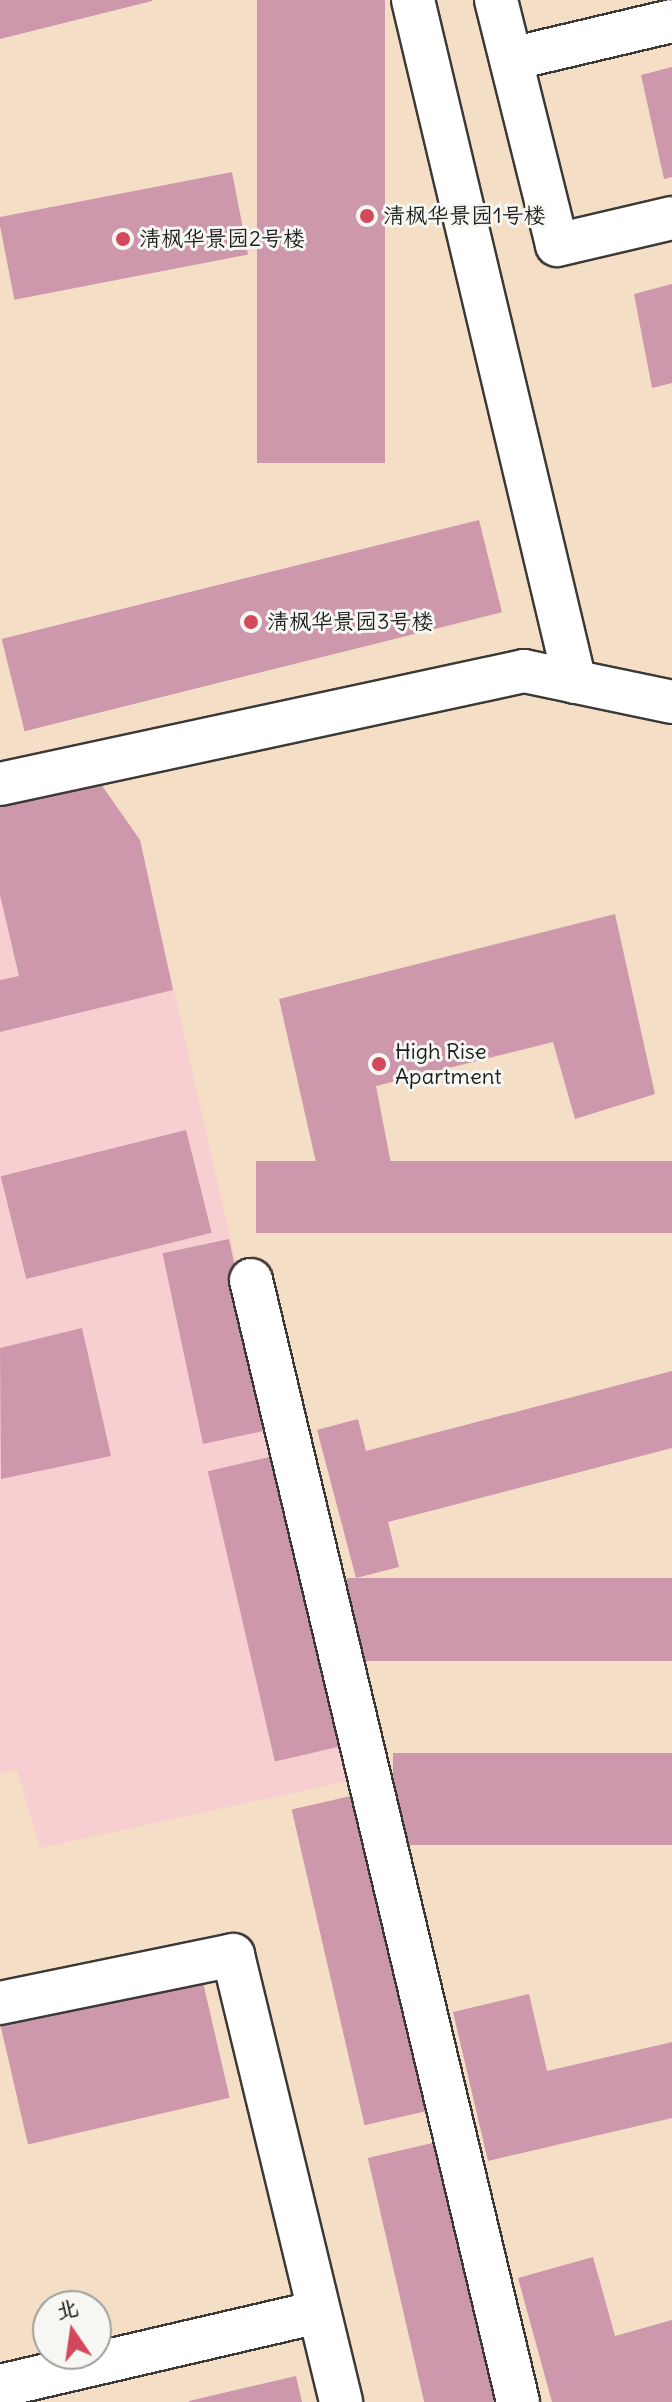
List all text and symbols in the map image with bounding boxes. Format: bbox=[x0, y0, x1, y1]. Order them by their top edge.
place label: 清枫华景园1号楼 bbox=[383, 203, 546, 229]
marker: 清枫华景园1号楼 bbox=[358, 207, 376, 225]
place label: 清枫华景园2号楼 bbox=[139, 226, 305, 252]
marker: 清枫华景园2号楼 bbox=[114, 230, 132, 248]
place label: 清枫华景园3号楼 bbox=[267, 609, 433, 635]
marker: 清枫华景园3号楼 bbox=[242, 613, 260, 631]
place label: High Rise Apartment bbox=[395, 1038, 502, 1090]
marker: High Rise Apartment bbox=[370, 1055, 388, 1073]
north arrow bbox=[32, 2290, 112, 2370]
text: 北 bbox=[53, 2292, 81, 2325]

